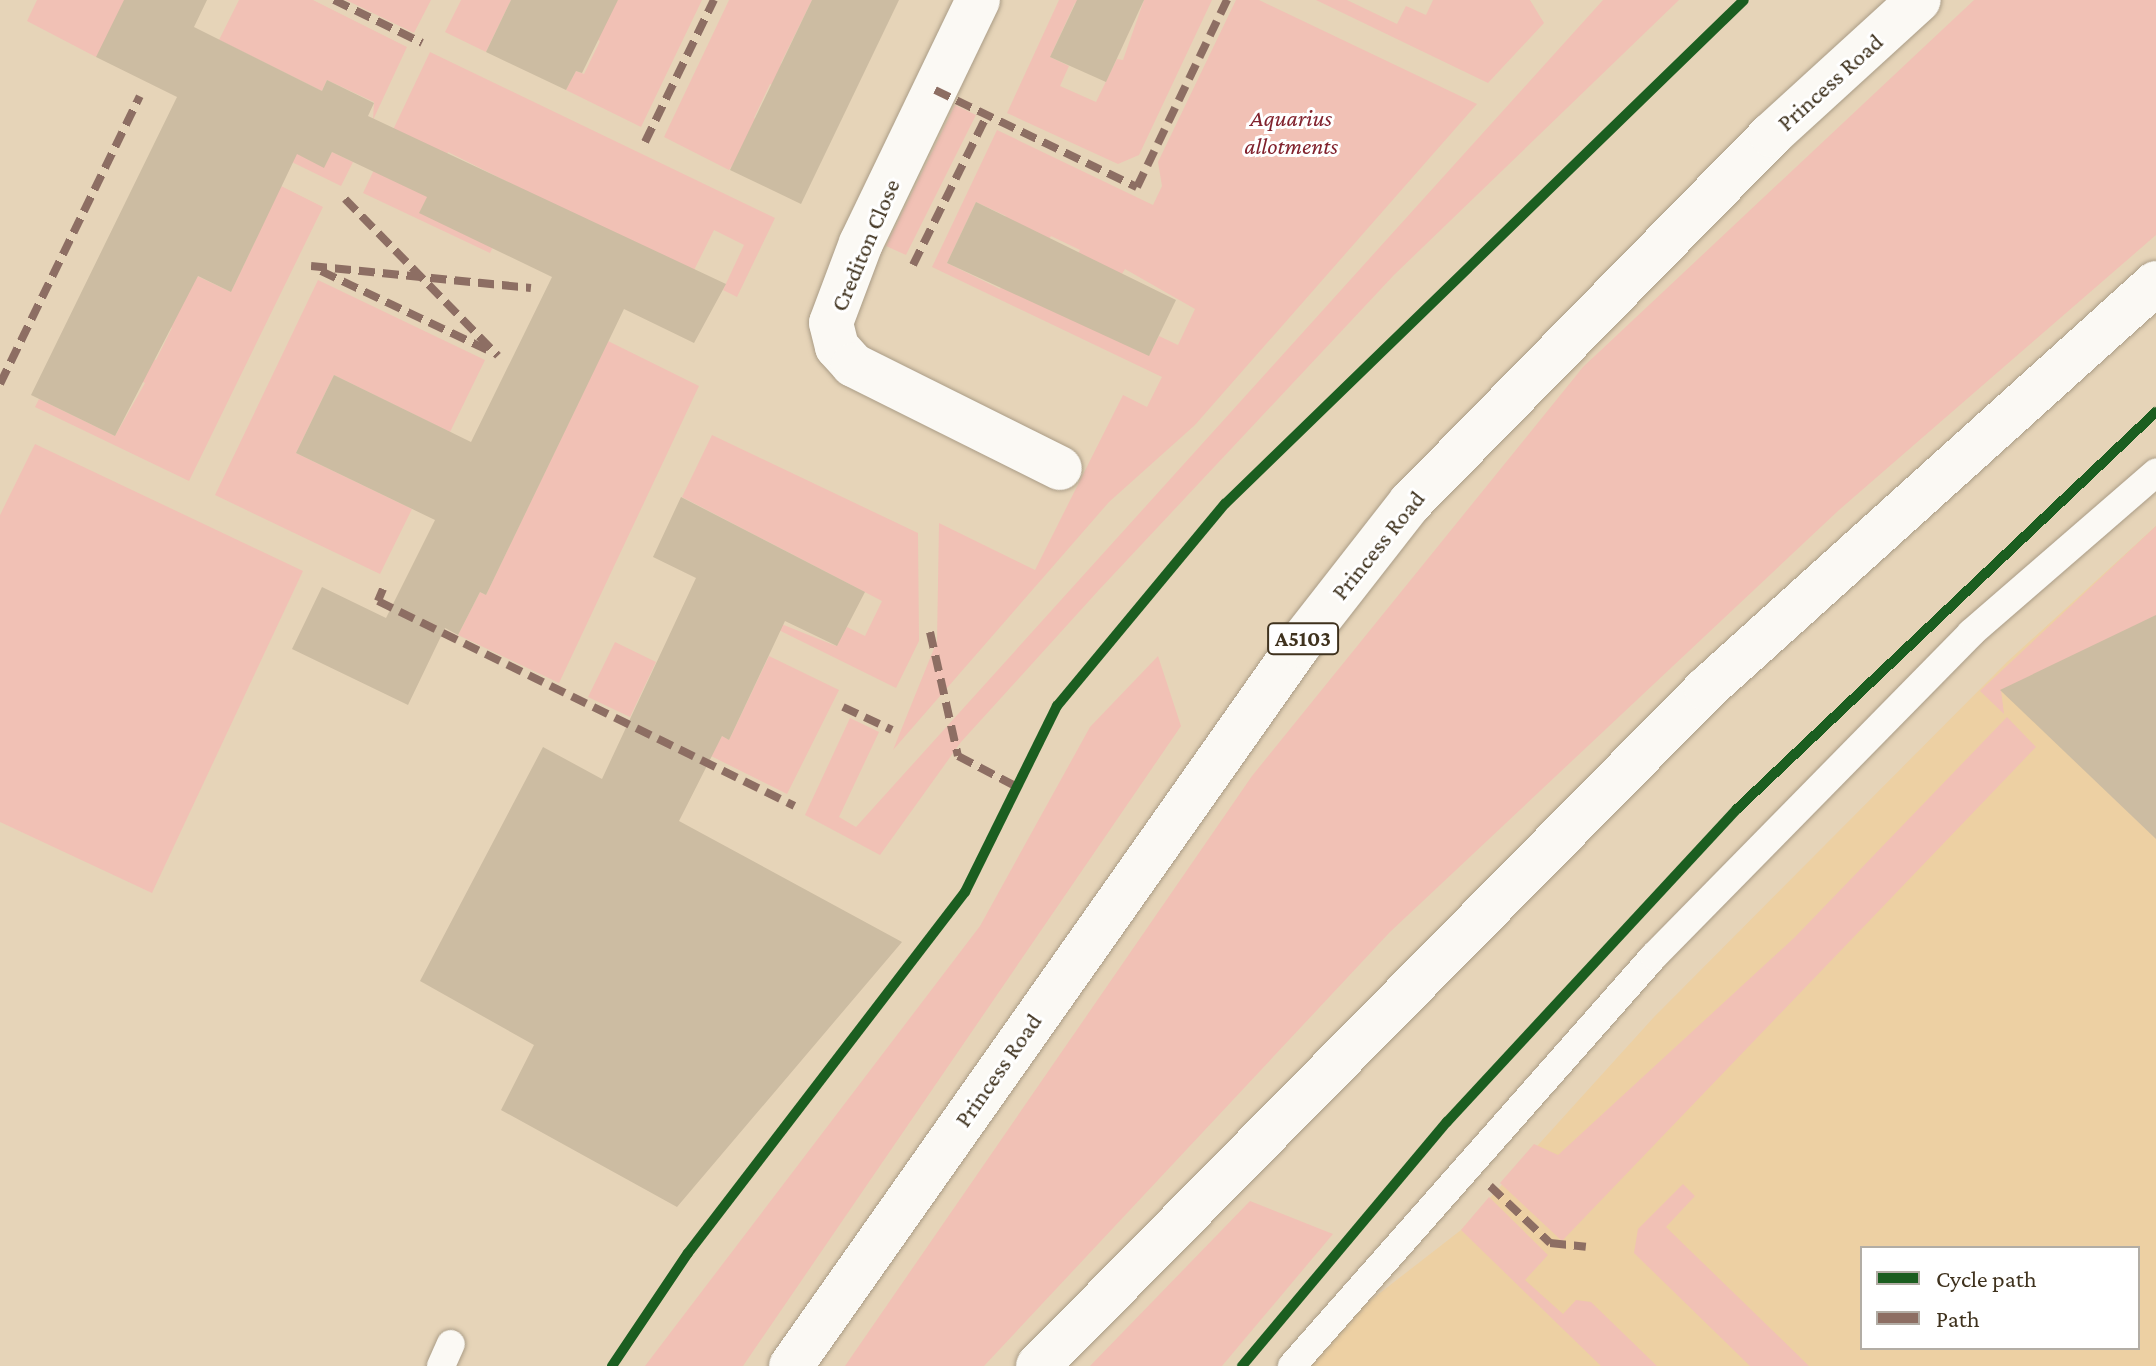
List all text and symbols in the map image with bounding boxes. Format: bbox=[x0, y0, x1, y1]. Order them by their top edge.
street label: Princess Road bbox=[1771, 27, 1889, 137]
park label: Aquarius allotments bbox=[1244, 104, 1338, 160]
street label: Crediton Close bbox=[824, 174, 906, 316]
street label: Princess Road bbox=[1325, 485, 1431, 605]
road number: A5103 bbox=[1267, 621, 1339, 657]
street label: Princess Road bbox=[948, 1008, 1048, 1132]
legend bbox=[1860, 1246, 2140, 1350]
text: Cycle path bbox=[1936, 1265, 2037, 1292]
text: Path bbox=[1936, 1305, 1980, 1332]

